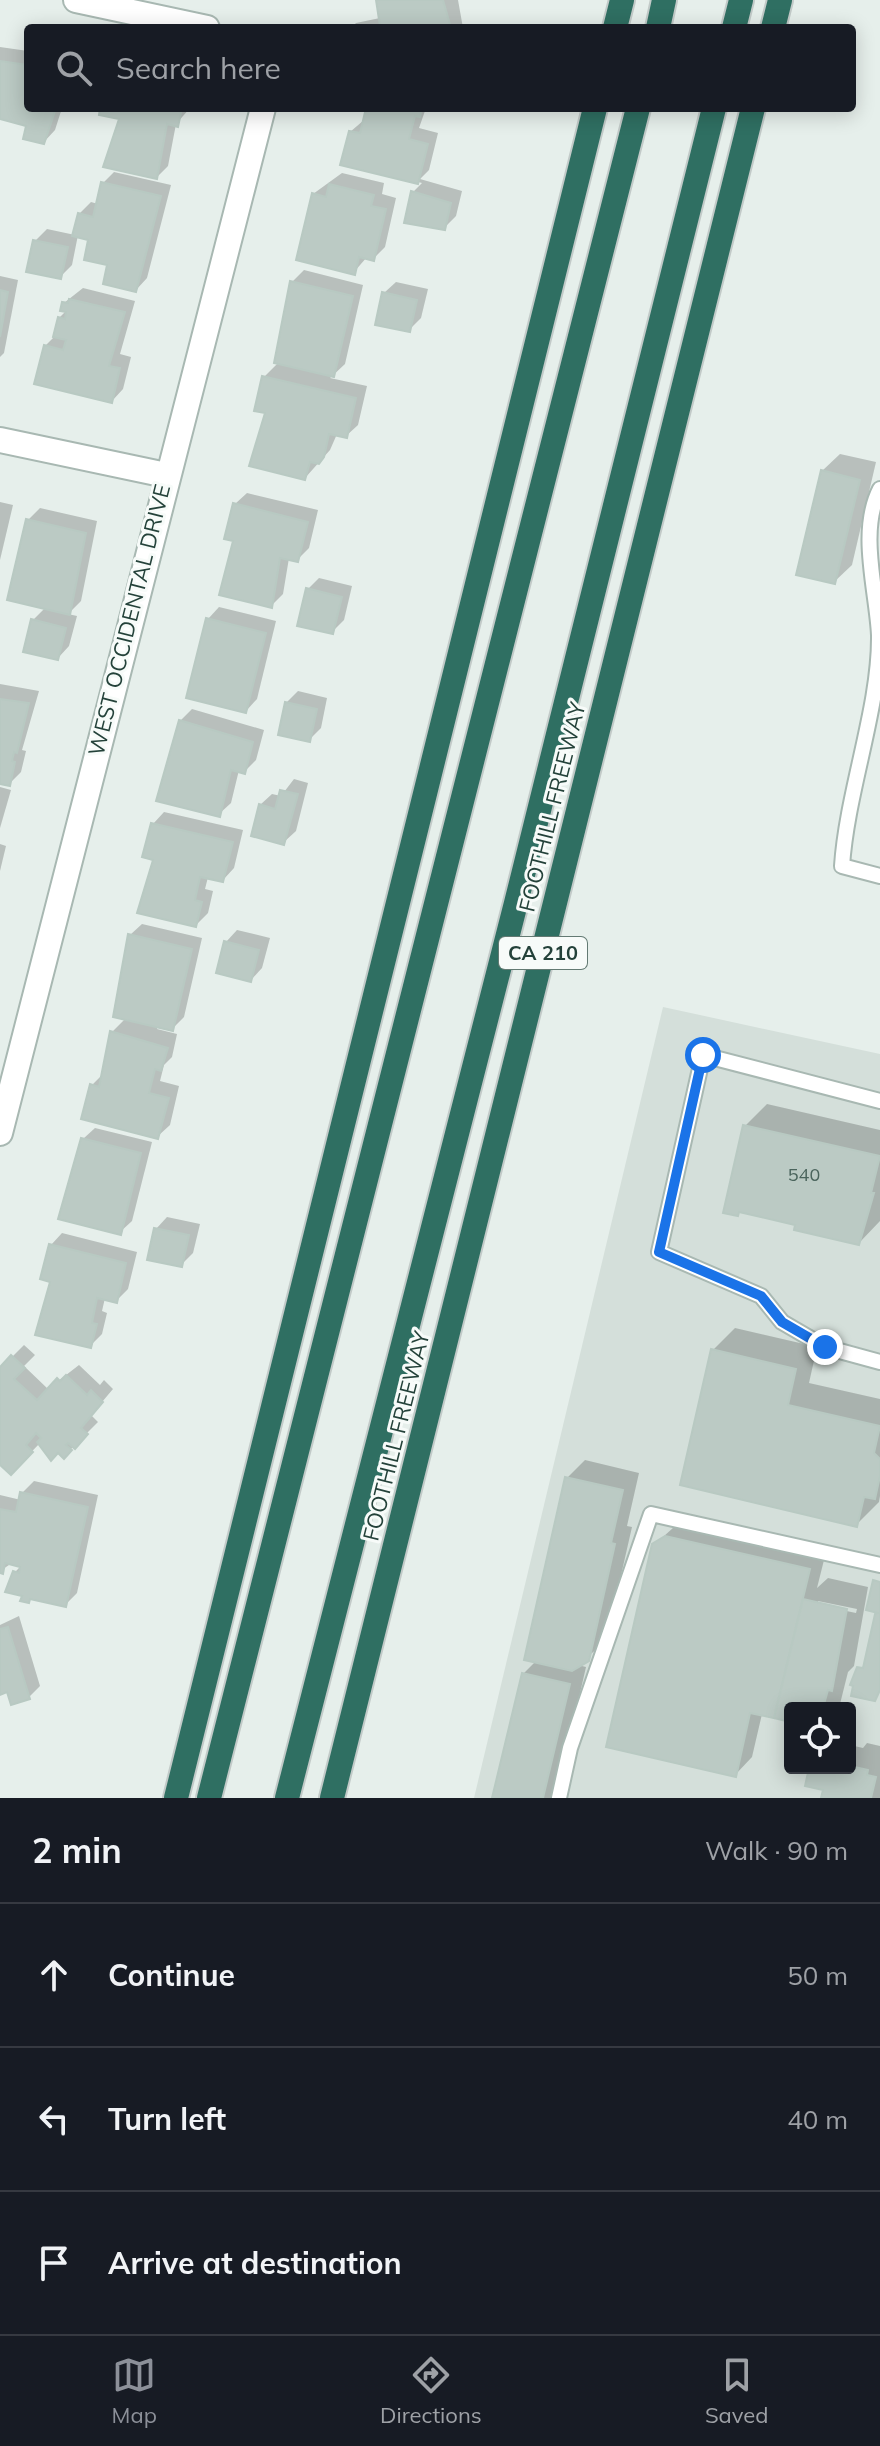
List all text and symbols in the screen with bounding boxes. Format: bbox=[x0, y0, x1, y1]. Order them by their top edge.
search box bbox=[24, 24, 856, 112]
icon: search bbox=[52, 46, 96, 90]
text: Search here bbox=[116, 49, 281, 87]
street label: WEST OCCIDENTAL DRIVE bbox=[82, 481, 176, 759]
street label: FOOTHILL FREEWAY bbox=[512, 699, 592, 915]
road number: CA 210 bbox=[499, 937, 587, 969]
route start bbox=[685, 1037, 721, 1073]
house number: 540 bbox=[788, 1163, 820, 1186]
street label: FOOTHILL FREEWAY bbox=[356, 1328, 436, 1544]
route end bbox=[807, 1329, 843, 1365]
map controls bbox=[784, 1702, 856, 1774]
button: locate bbox=[784, 1702, 856, 1774]
text: 2 min bbox=[32, 1829, 122, 1872]
text: Walk · 90 m bbox=[705, 1834, 848, 1867]
icon: ahead bbox=[32, 1953, 76, 1997]
text: Continue bbox=[108, 1956, 235, 1994]
text: 50 m bbox=[787, 1959, 848, 1992]
icon: left bbox=[32, 2097, 76, 2141]
text: Turn left bbox=[108, 2100, 226, 2138]
text: 40 m bbox=[787, 2103, 848, 2136]
icon: arrive bbox=[32, 2241, 76, 2285]
text: Arrive at destination bbox=[108, 2244, 402, 2282]
tab: Map bbox=[112, 2353, 157, 2429]
tab: Directions bbox=[380, 2353, 482, 2429]
tab: Saved bbox=[705, 2353, 768, 2429]

